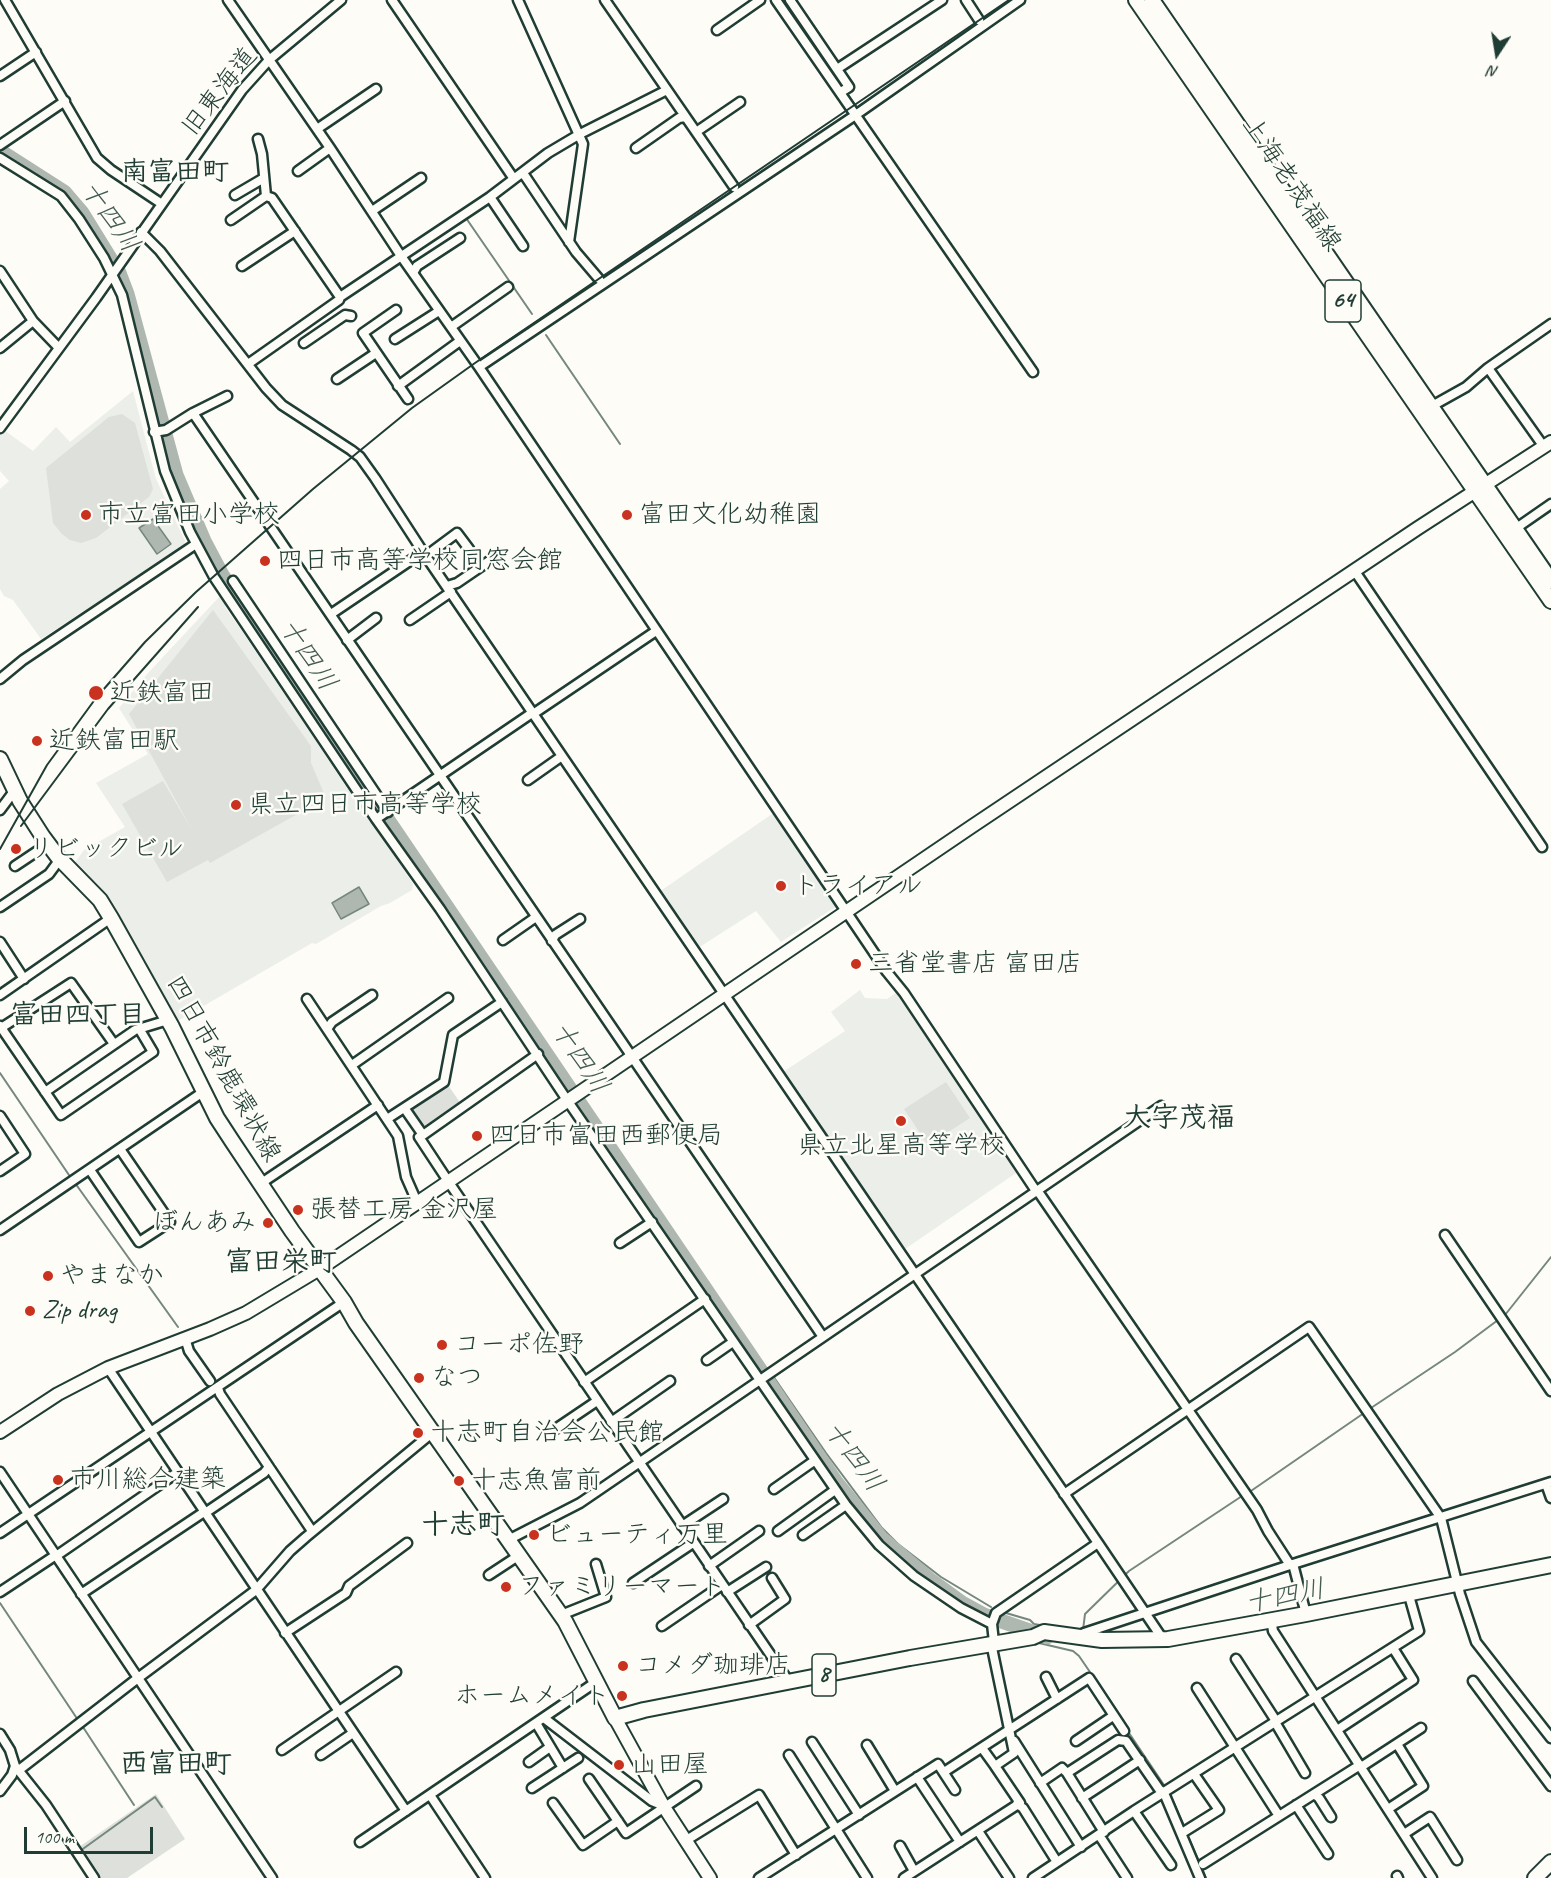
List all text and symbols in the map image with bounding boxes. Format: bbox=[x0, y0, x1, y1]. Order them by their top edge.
north arrow bbox=[1467, 24, 1527, 84]
street label: 旧東海道 bbox=[176, 41, 264, 143]
text: N bbox=[1486, 61, 1500, 82]
street label: 上海老茂福線 bbox=[1234, 111, 1348, 257]
district label: 南富田町 bbox=[121, 157, 229, 189]
water label: 十四川 bbox=[72, 175, 146, 259]
road number: 64 bbox=[1325, 280, 1361, 322]
place label: 市立富田小学校 bbox=[98, 499, 280, 531]
place label: 富田文化幼稚園 bbox=[639, 499, 821, 531]
marker: 市立富田小学校 bbox=[79, 508, 93, 522]
marker: 富田文化幼稚園 bbox=[620, 508, 634, 522]
place label: 四日市高等学校同窓会館 bbox=[277, 545, 563, 577]
marker: 四日市高等学校同窓会館 bbox=[258, 554, 272, 568]
water label: 十四川 bbox=[271, 612, 343, 698]
place label: 近鉄富田 bbox=[110, 677, 214, 709]
marker: 近鉄富田 bbox=[87, 684, 105, 702]
place label: 近鉄富田駅 bbox=[49, 725, 179, 757]
marker: 近鉄富田駅 bbox=[30, 734, 44, 748]
place label: 県立四日市高等学校 bbox=[248, 789, 482, 821]
marker: 県立四日市高等学校 bbox=[229, 798, 243, 812]
place label: リビックビル bbox=[28, 833, 184, 865]
marker: リビックビル bbox=[9, 842, 23, 856]
place label: トライアル bbox=[793, 870, 923, 902]
marker: トライアル bbox=[774, 879, 788, 893]
place label: 三省堂書店 富田店 bbox=[868, 948, 1082, 980]
marker: 三省堂書店 富田店 bbox=[849, 957, 863, 971]
street label: 四日市鈴鹿環状線 bbox=[159, 970, 287, 1168]
district label: 富田四丁目 bbox=[11, 1000, 145, 1032]
water label: 十四川 bbox=[543, 1015, 615, 1101]
district label: 大字茂福 bbox=[1123, 1102, 1235, 1136]
marker: 県立北星高等学校 bbox=[894, 1114, 908, 1128]
place label: 四日市富田西郵便局 bbox=[489, 1120, 723, 1152]
marker: 四日市富田西郵便局 bbox=[470, 1129, 484, 1143]
place label: 県立北星高等学校 bbox=[797, 1130, 1005, 1162]
place label: 張替工房 金沢屋 bbox=[310, 1194, 498, 1226]
marker: 張替工房 金沢屋 bbox=[291, 1203, 305, 1217]
place label: ぼんあみ bbox=[152, 1207, 256, 1239]
marker: ぼんあみ bbox=[261, 1216, 275, 1230]
district label: 富田栄町 bbox=[225, 1246, 337, 1280]
place label: やまなか bbox=[60, 1260, 164, 1292]
marker: やまなか bbox=[41, 1269, 55, 1283]
place label: Zip drag bbox=[42, 1295, 117, 1327]
marker: Zip drag bbox=[23, 1304, 37, 1318]
place label: コーポ佐野 bbox=[454, 1329, 584, 1361]
marker: コーポ佐野 bbox=[435, 1338, 449, 1352]
place label: なつ bbox=[431, 1362, 483, 1394]
marker: なつ bbox=[412, 1371, 426, 1385]
water label: 十四川 bbox=[816, 1415, 890, 1499]
place label: 十志町自治会公民館 bbox=[430, 1417, 664, 1449]
marker: 十志町自治会公民館 bbox=[411, 1426, 425, 1440]
place label: 市川総合建築 bbox=[70, 1464, 226, 1496]
place label: 十志魚富前 bbox=[471, 1465, 601, 1497]
marker: 市川総合建築 bbox=[51, 1473, 65, 1487]
marker: 十志魚富前 bbox=[452, 1474, 466, 1488]
district label: 十志町 bbox=[421, 1509, 505, 1543]
place label: ビューティ万里 bbox=[546, 1519, 728, 1551]
marker: ビューティ万里 bbox=[527, 1528, 541, 1542]
place label: ファミリーマート bbox=[518, 1571, 726, 1603]
water label: 十四川 bbox=[1242, 1573, 1328, 1621]
marker: ファミリーマート bbox=[499, 1580, 513, 1594]
place label: コメダ珈琲店 bbox=[635, 1650, 791, 1682]
road number: 8 bbox=[812, 1654, 836, 1696]
marker: コメダ珈琲店 bbox=[616, 1659, 630, 1673]
place label: ホームメイト bbox=[454, 1680, 610, 1712]
marker: ホームメイト bbox=[615, 1689, 629, 1703]
district label: 西富田町 bbox=[120, 1748, 232, 1782]
place label: 山田屋 bbox=[631, 1749, 709, 1781]
marker: 山田屋 bbox=[612, 1758, 626, 1772]
scale bar bbox=[27, 1815, 156, 1853]
text: 100 m bbox=[35, 1826, 74, 1848]

